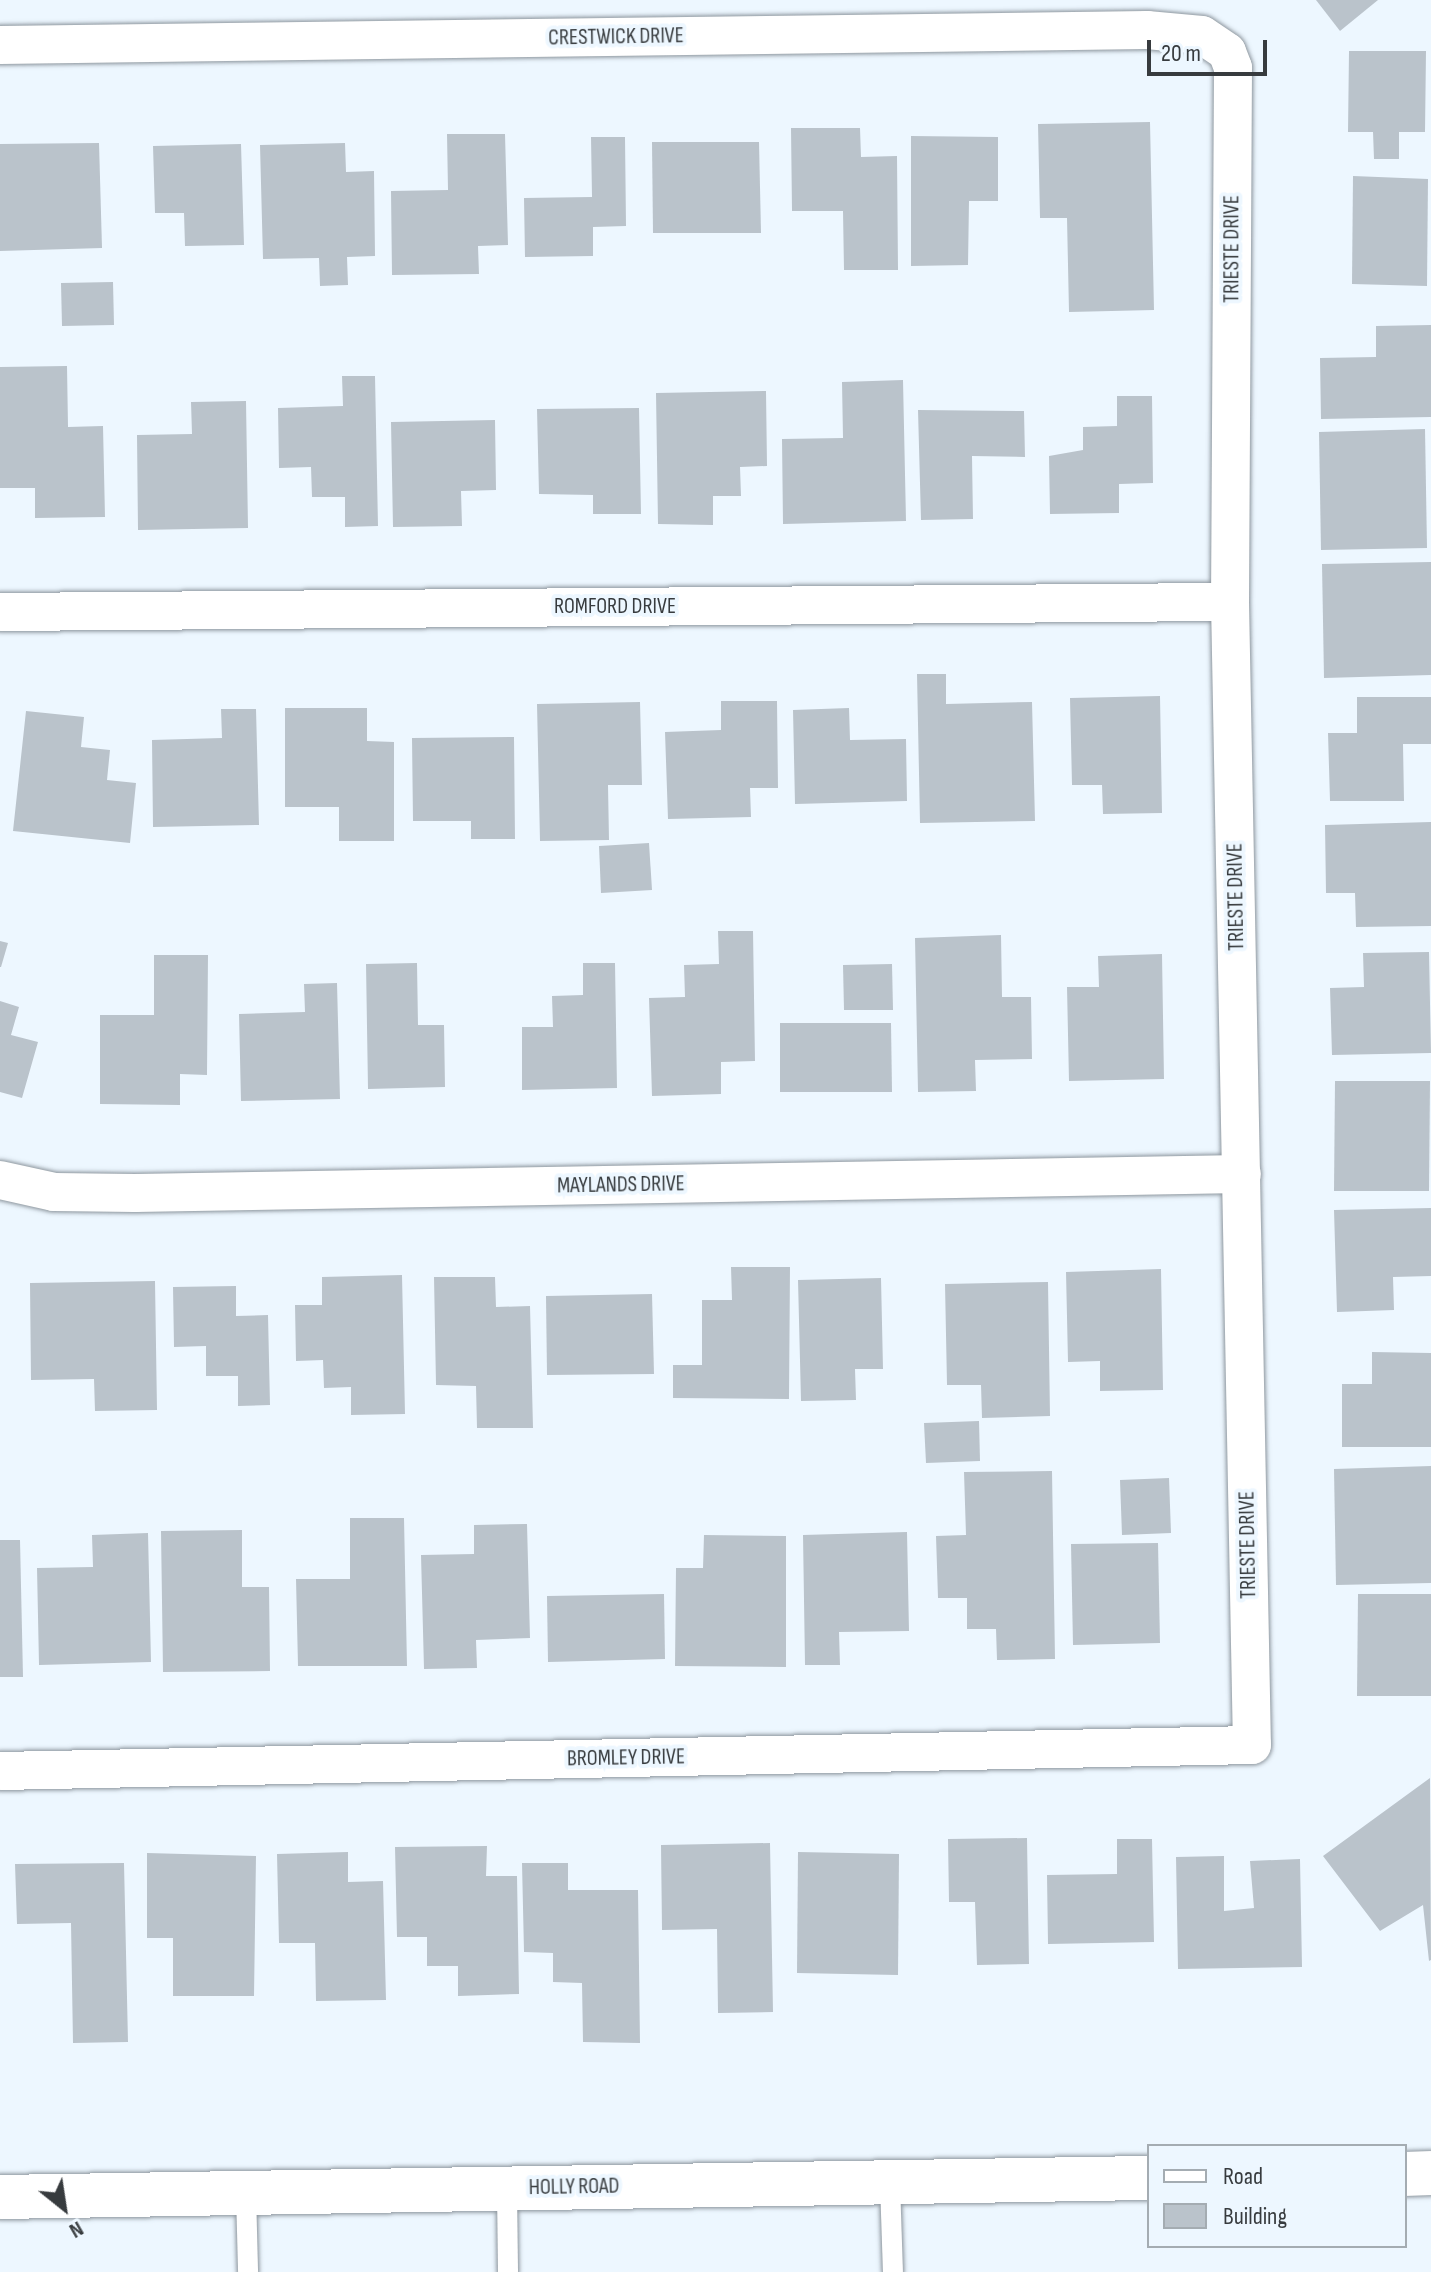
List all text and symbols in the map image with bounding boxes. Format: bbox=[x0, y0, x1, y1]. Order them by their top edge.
street label: CRESTWICK DRIVE bbox=[548, 23, 684, 51]
scale bar bbox=[1151, 24, 1271, 74]
text: 20 m bbox=[1161, 39, 1201, 68]
street label: TRIESTE DRIVE bbox=[1219, 195, 1245, 303]
street label: ROMFORD DRIVE bbox=[554, 594, 676, 620]
street label: TRIESTE DRIVE bbox=[1222, 843, 1250, 951]
street label: MAYLANDS DRIVE bbox=[557, 1171, 685, 1199]
street label: TRIESTE DRIVE bbox=[1234, 1491, 1262, 1599]
street label: BROMLEY DRIVE bbox=[567, 1744, 685, 1772]
legend bbox=[1147, 2144, 1407, 2248]
text: Road bbox=[1223, 2162, 1263, 2191]
north arrow bbox=[24, 2168, 104, 2248]
street label: HOLLY ROAD bbox=[528, 2173, 620, 2201]
text: Building bbox=[1223, 2202, 1287, 2231]
text: N bbox=[64, 2215, 88, 2244]

